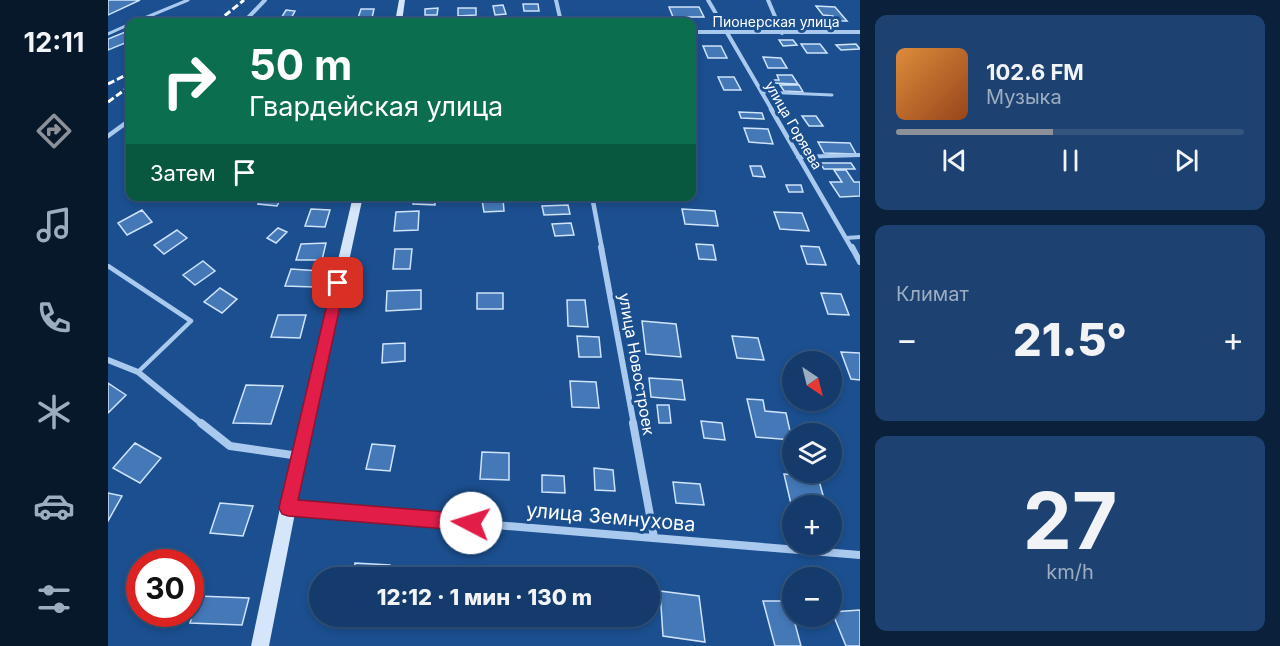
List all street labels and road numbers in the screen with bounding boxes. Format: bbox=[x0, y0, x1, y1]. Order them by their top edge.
street label: Пионерская улица bbox=[712, 13, 840, 30]
street label: улица Горяева bbox=[762, 78, 826, 172]
street label: улица Новостроек bbox=[615, 291, 659, 437]
street label: улица Земнухова bbox=[525, 498, 697, 536]

